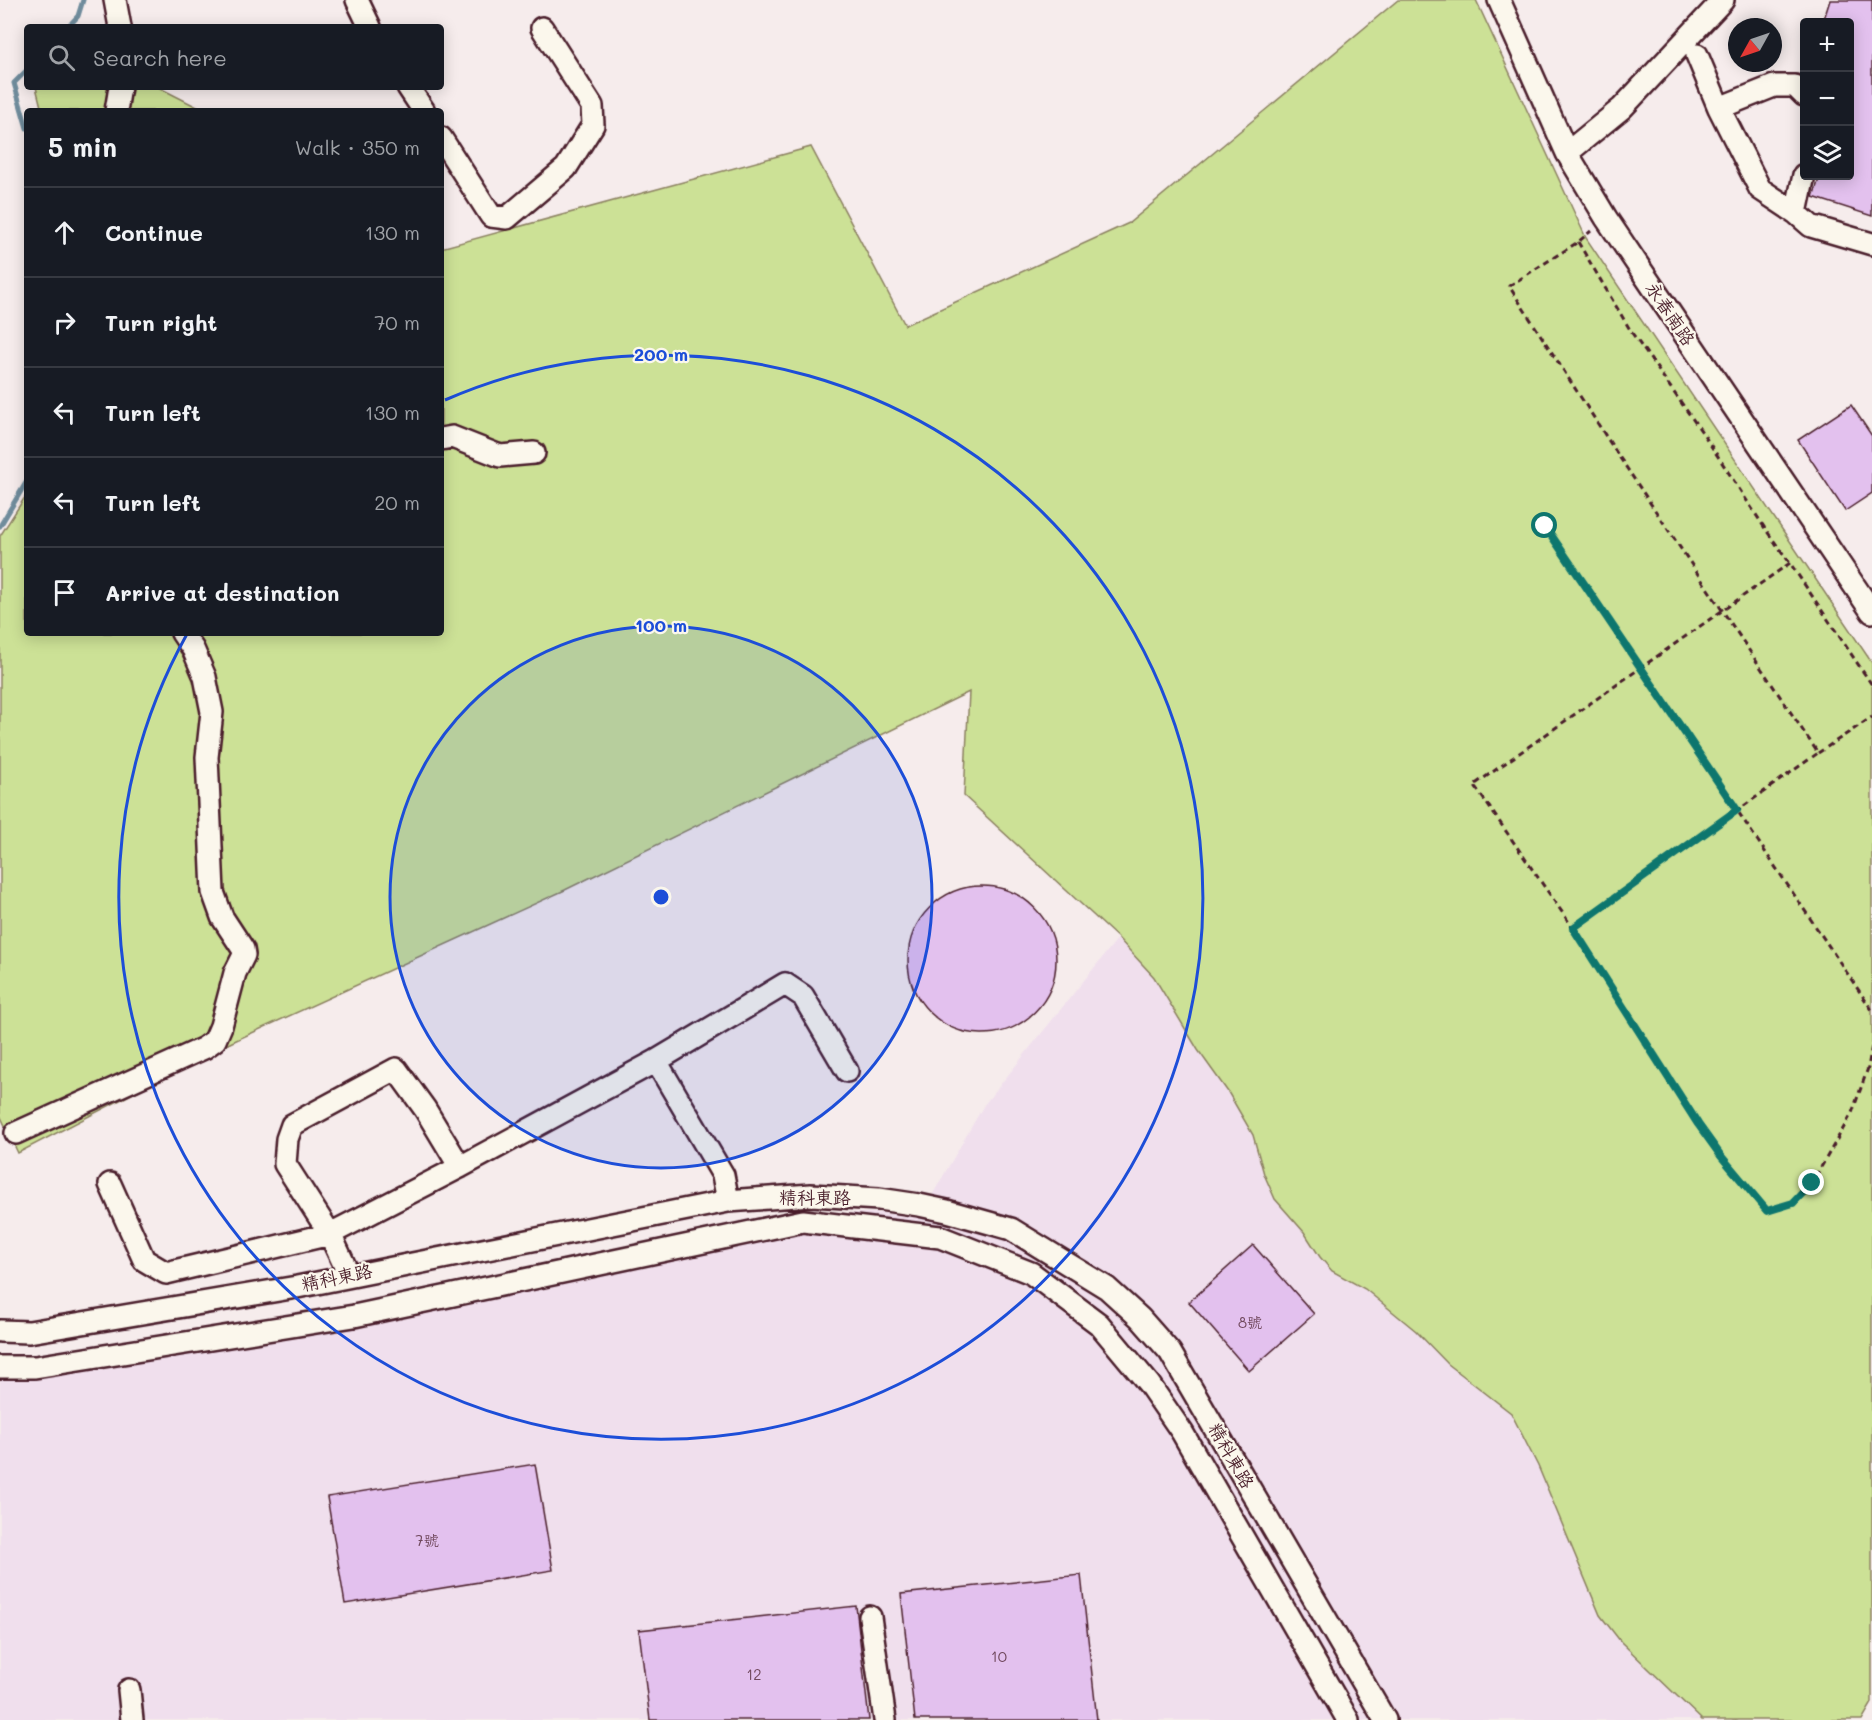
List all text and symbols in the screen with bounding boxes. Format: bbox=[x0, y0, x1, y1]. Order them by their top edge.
north arrow bbox=[1728, 18, 1782, 72]
map controls bbox=[1800, 18, 1854, 180]
button: + bbox=[1800, 18, 1854, 72]
search box bbox=[24, 24, 444, 90]
icon: search bbox=[45, 41, 78, 74]
text: Search here bbox=[93, 43, 227, 72]
button: − bbox=[1800, 72, 1854, 126]
button: layers bbox=[1800, 126, 1854, 180]
text: 5 min bbox=[48, 130, 117, 164]
text: Walk · 350 m bbox=[295, 134, 420, 160]
icon: ahead bbox=[48, 216, 81, 249]
text: Continue bbox=[105, 218, 203, 247]
text: 130 m bbox=[365, 219, 420, 245]
street label: 永春南路 bbox=[1641, 277, 1701, 350]
icon: right bbox=[48, 306, 81, 339]
text: Turn right bbox=[105, 308, 217, 337]
text: 70 m bbox=[374, 309, 420, 335]
text: 200 m bbox=[634, 342, 688, 366]
icon: left bbox=[48, 396, 81, 429]
text: Turn left bbox=[105, 398, 201, 427]
text: 130 m bbox=[365, 399, 420, 425]
icon: left bbox=[48, 486, 81, 519]
text: Turn left bbox=[105, 488, 201, 517]
text: 20 m bbox=[374, 489, 420, 515]
route start bbox=[1531, 512, 1557, 538]
icon: arrive bbox=[48, 576, 81, 609]
text: Arrive at destination bbox=[105, 578, 340, 607]
text: 100 m bbox=[635, 613, 687, 637]
centre of rings bbox=[651, 887, 671, 907]
route end bbox=[1798, 1169, 1824, 1195]
street label: 精科東路 bbox=[779, 1185, 851, 1209]
street label: 精科東路 bbox=[299, 1258, 375, 1296]
house number: 8號 bbox=[1238, 1312, 1262, 1332]
street label: 精科東路 bbox=[1203, 1418, 1260, 1493]
house number: 7號 bbox=[415, 1530, 439, 1550]
house number: 10 bbox=[991, 1646, 1007, 1666]
house number: 12 bbox=[746, 1664, 762, 1684]

